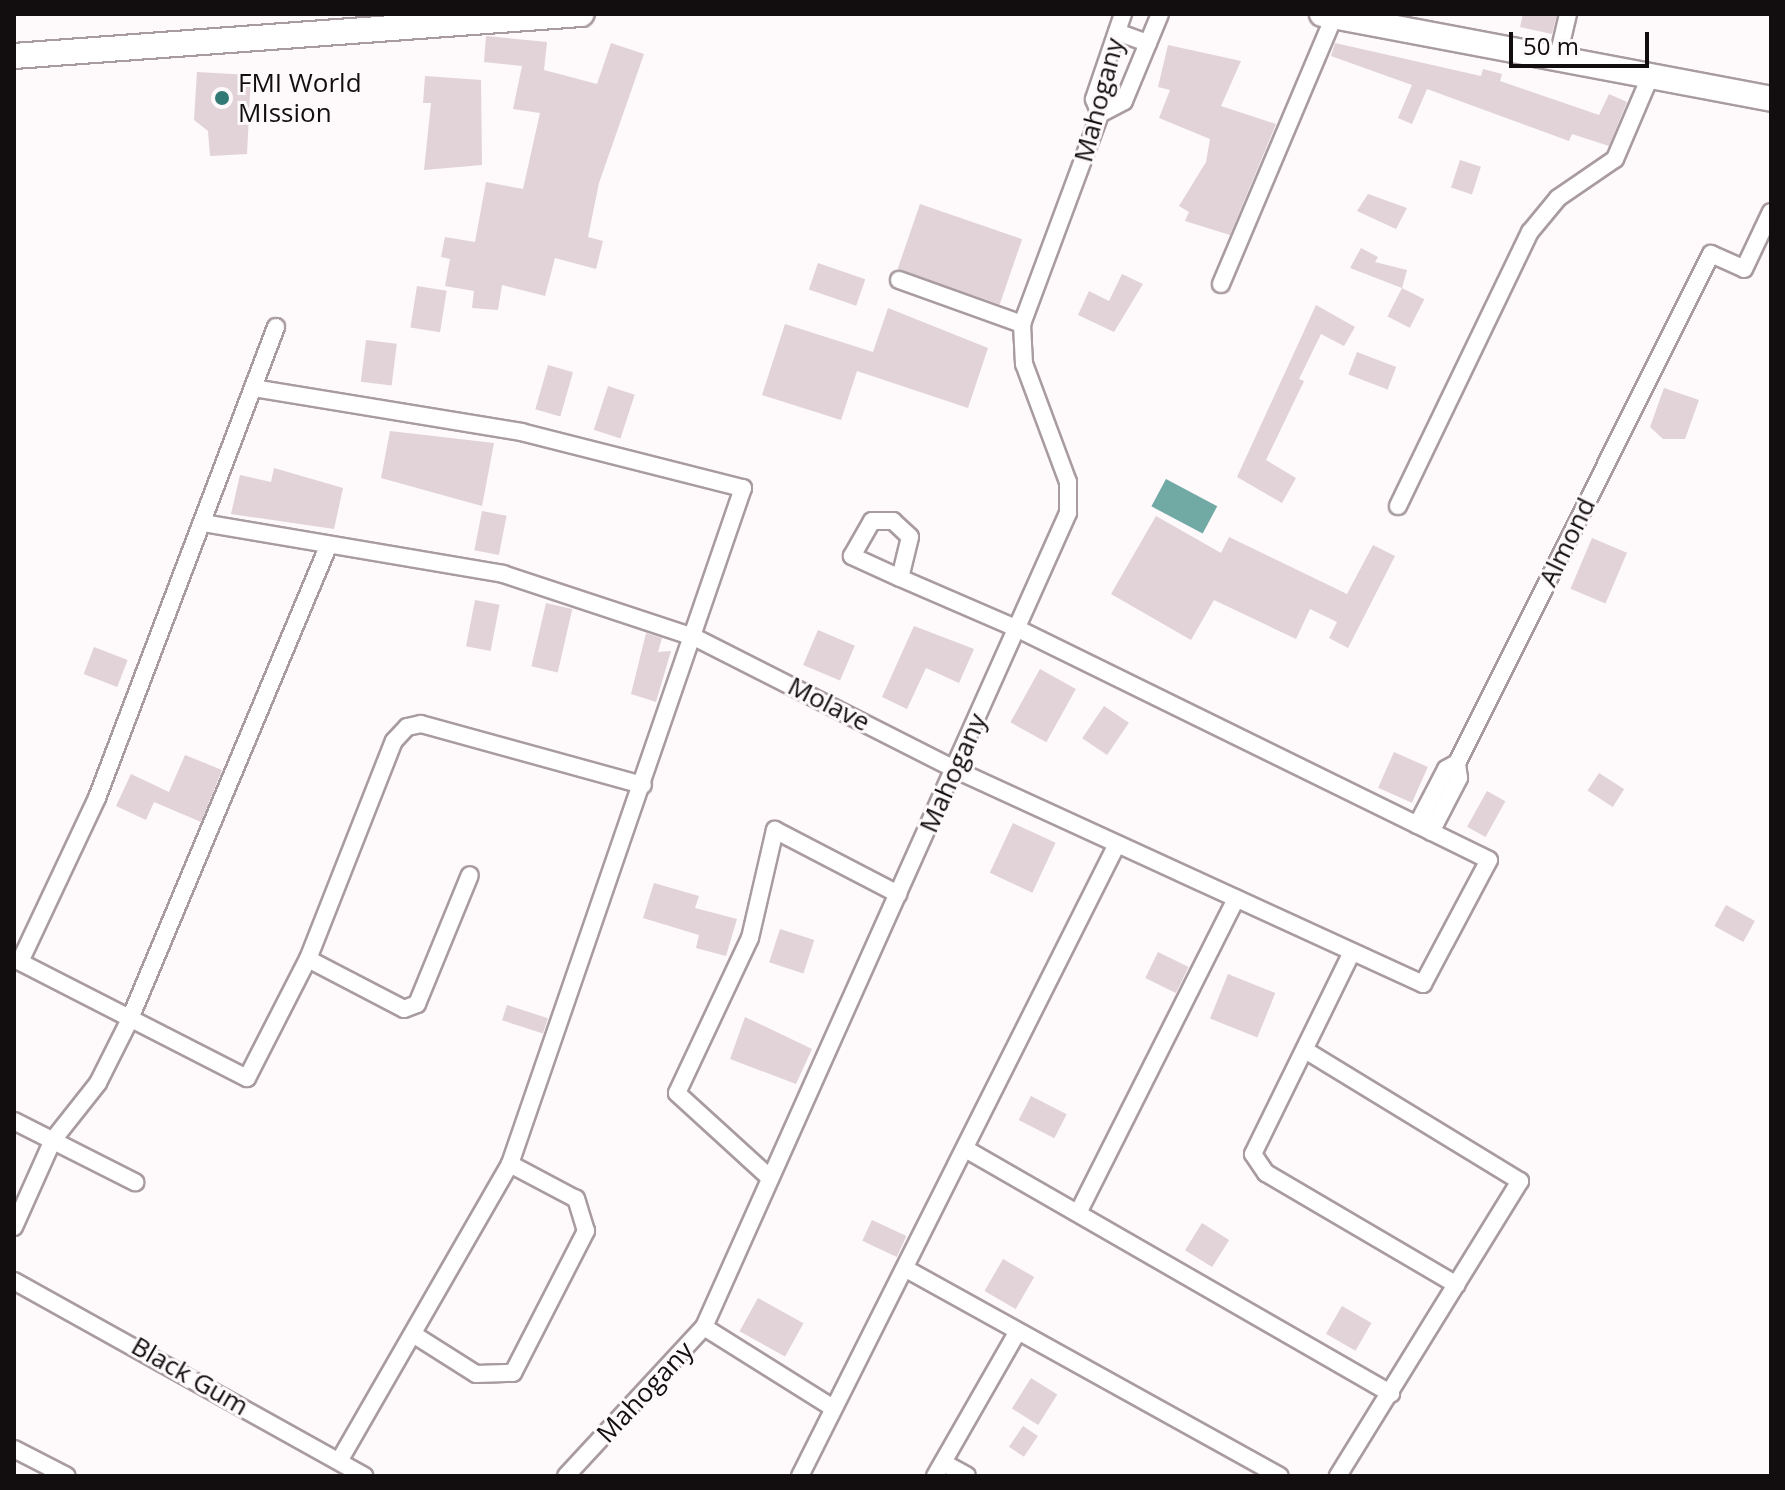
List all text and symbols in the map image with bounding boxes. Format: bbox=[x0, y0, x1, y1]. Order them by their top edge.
scale bar bbox=[1513, 16, 1653, 66]
text: 50 m bbox=[1523, 29, 1579, 62]
street label: Mahogany bbox=[1068, 35, 1130, 165]
place label: FMI World MIssion bbox=[238, 67, 362, 128]
marker: FMI World MIssion bbox=[213, 89, 231, 107]
street label: Almond bbox=[1532, 493, 1602, 591]
street label: Molave bbox=[783, 670, 875, 738]
street label: Mahogany bbox=[913, 709, 993, 837]
street label: Black Gum bbox=[126, 1330, 254, 1422]
street label: Mahogany bbox=[590, 1335, 700, 1449]

